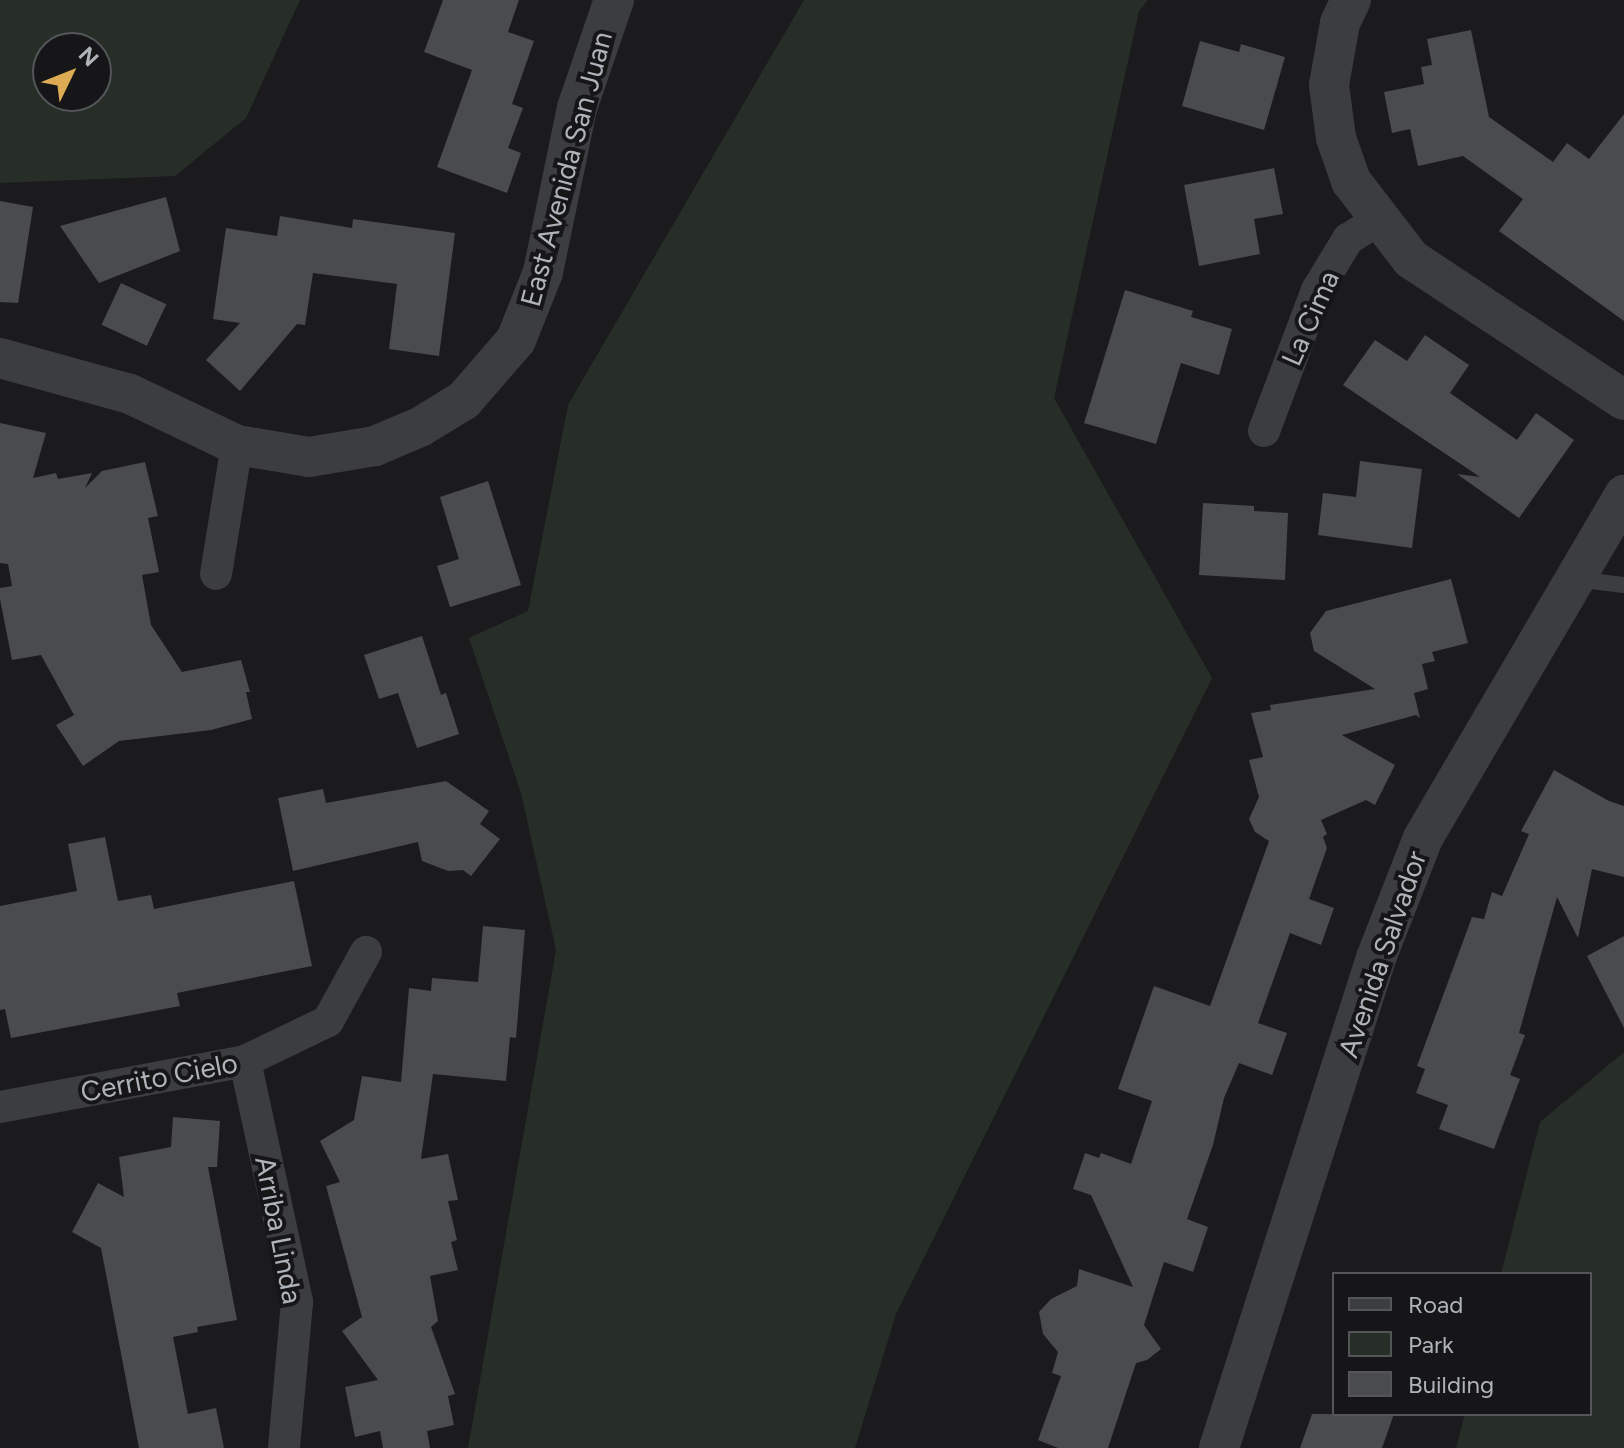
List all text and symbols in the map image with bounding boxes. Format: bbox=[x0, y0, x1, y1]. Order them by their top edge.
street label: East Avenida San Juan bbox=[513, 28, 619, 310]
north arrow bbox=[32, 32, 112, 112]
text: N bbox=[73, 41, 104, 72]
street label: La Cima bbox=[1274, 265, 1346, 371]
street label: Avenida Salvador bbox=[1331, 846, 1433, 1062]
street label: Cerrito Cielo bbox=[78, 1045, 240, 1109]
street label: Arriba Linda bbox=[248, 1153, 310, 1307]
legend bbox=[1332, 1272, 1592, 1416]
text: Road bbox=[1408, 1290, 1463, 1319]
text: Park bbox=[1408, 1330, 1454, 1359]
text: Building bbox=[1408, 1370, 1494, 1399]

